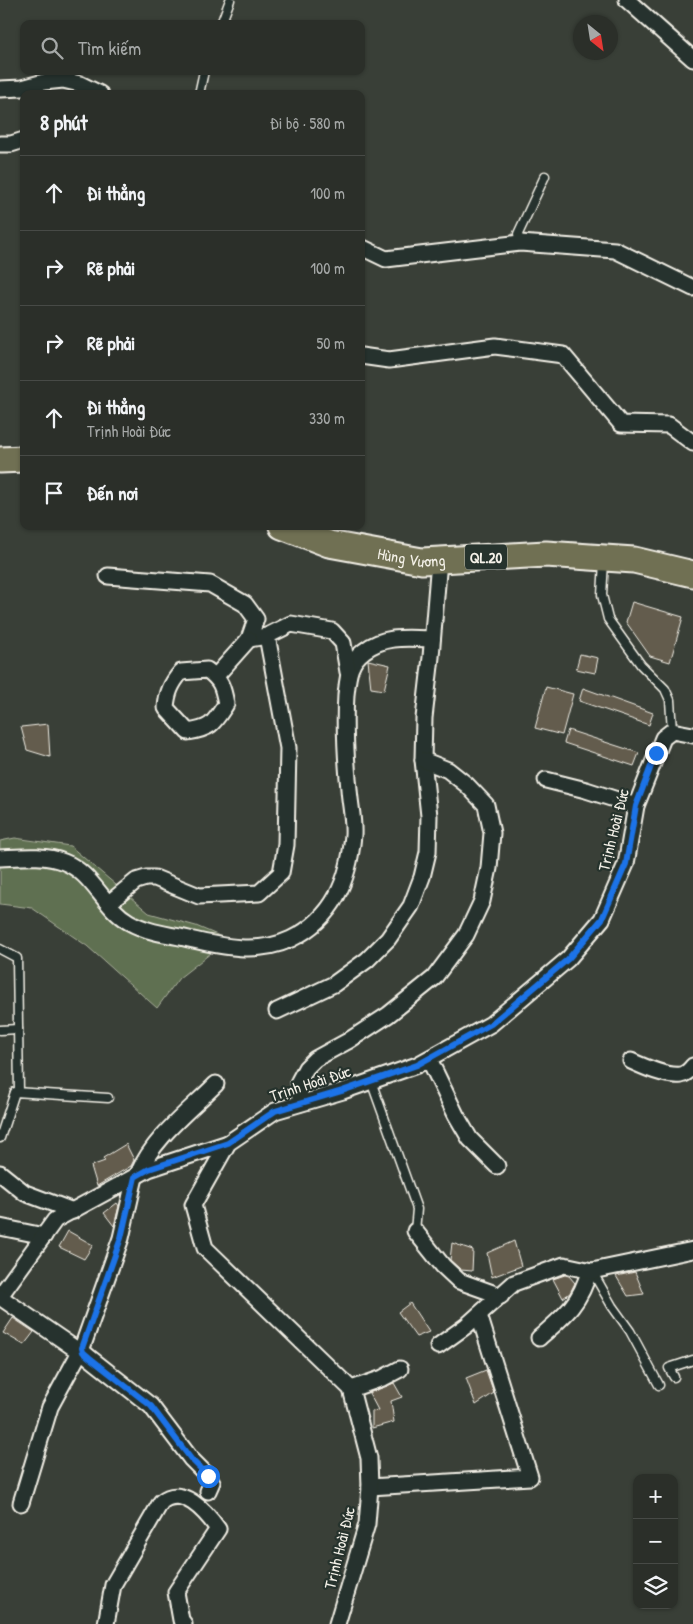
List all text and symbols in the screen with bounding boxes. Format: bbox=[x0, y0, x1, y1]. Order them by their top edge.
north arrow bbox=[573, 15, 618, 60]
search box bbox=[20, 20, 365, 75]
icon: search bbox=[38, 34, 66, 62]
text: Tìm kiếm bbox=[78, 35, 141, 61]
text: 8 phút bbox=[40, 108, 87, 137]
text: Đi bộ · 580 m bbox=[270, 112, 345, 134]
icon: ahead bbox=[40, 179, 68, 207]
text: Đi thẳng bbox=[87, 180, 145, 206]
text: 100 m bbox=[310, 182, 345, 204]
icon: right bbox=[40, 254, 68, 282]
text: Rẽ phải bbox=[87, 255, 135, 281]
text: 100 m bbox=[310, 257, 345, 279]
icon: right bbox=[40, 329, 68, 357]
text: Rẽ phải bbox=[87, 330, 135, 356]
text: 50 m bbox=[317, 332, 345, 354]
text: Đi thẳng bbox=[87, 394, 145, 420]
icon: ahead bbox=[40, 404, 68, 432]
text: 330 m bbox=[309, 407, 345, 429]
text: Trịnh Hoài Đức bbox=[87, 420, 171, 442]
icon: arrive bbox=[40, 479, 68, 507]
text: Đến nơi bbox=[87, 480, 138, 506]
street label: Hùng Vương bbox=[376, 542, 446, 573]
road number: QL.20 bbox=[465, 544, 507, 570]
route end bbox=[645, 742, 668, 765]
street label: Trịnh Hoài Đức bbox=[592, 786, 634, 873]
street label: Trịnh Hoài Đức bbox=[267, 1059, 354, 1106]
route start bbox=[197, 1465, 220, 1488]
map controls bbox=[633, 1474, 678, 1609]
button: + bbox=[633, 1474, 678, 1519]
street label: Trịnh Hoài Đức bbox=[318, 1504, 360, 1591]
button: − bbox=[633, 1519, 678, 1564]
button: layers bbox=[633, 1564, 678, 1609]

